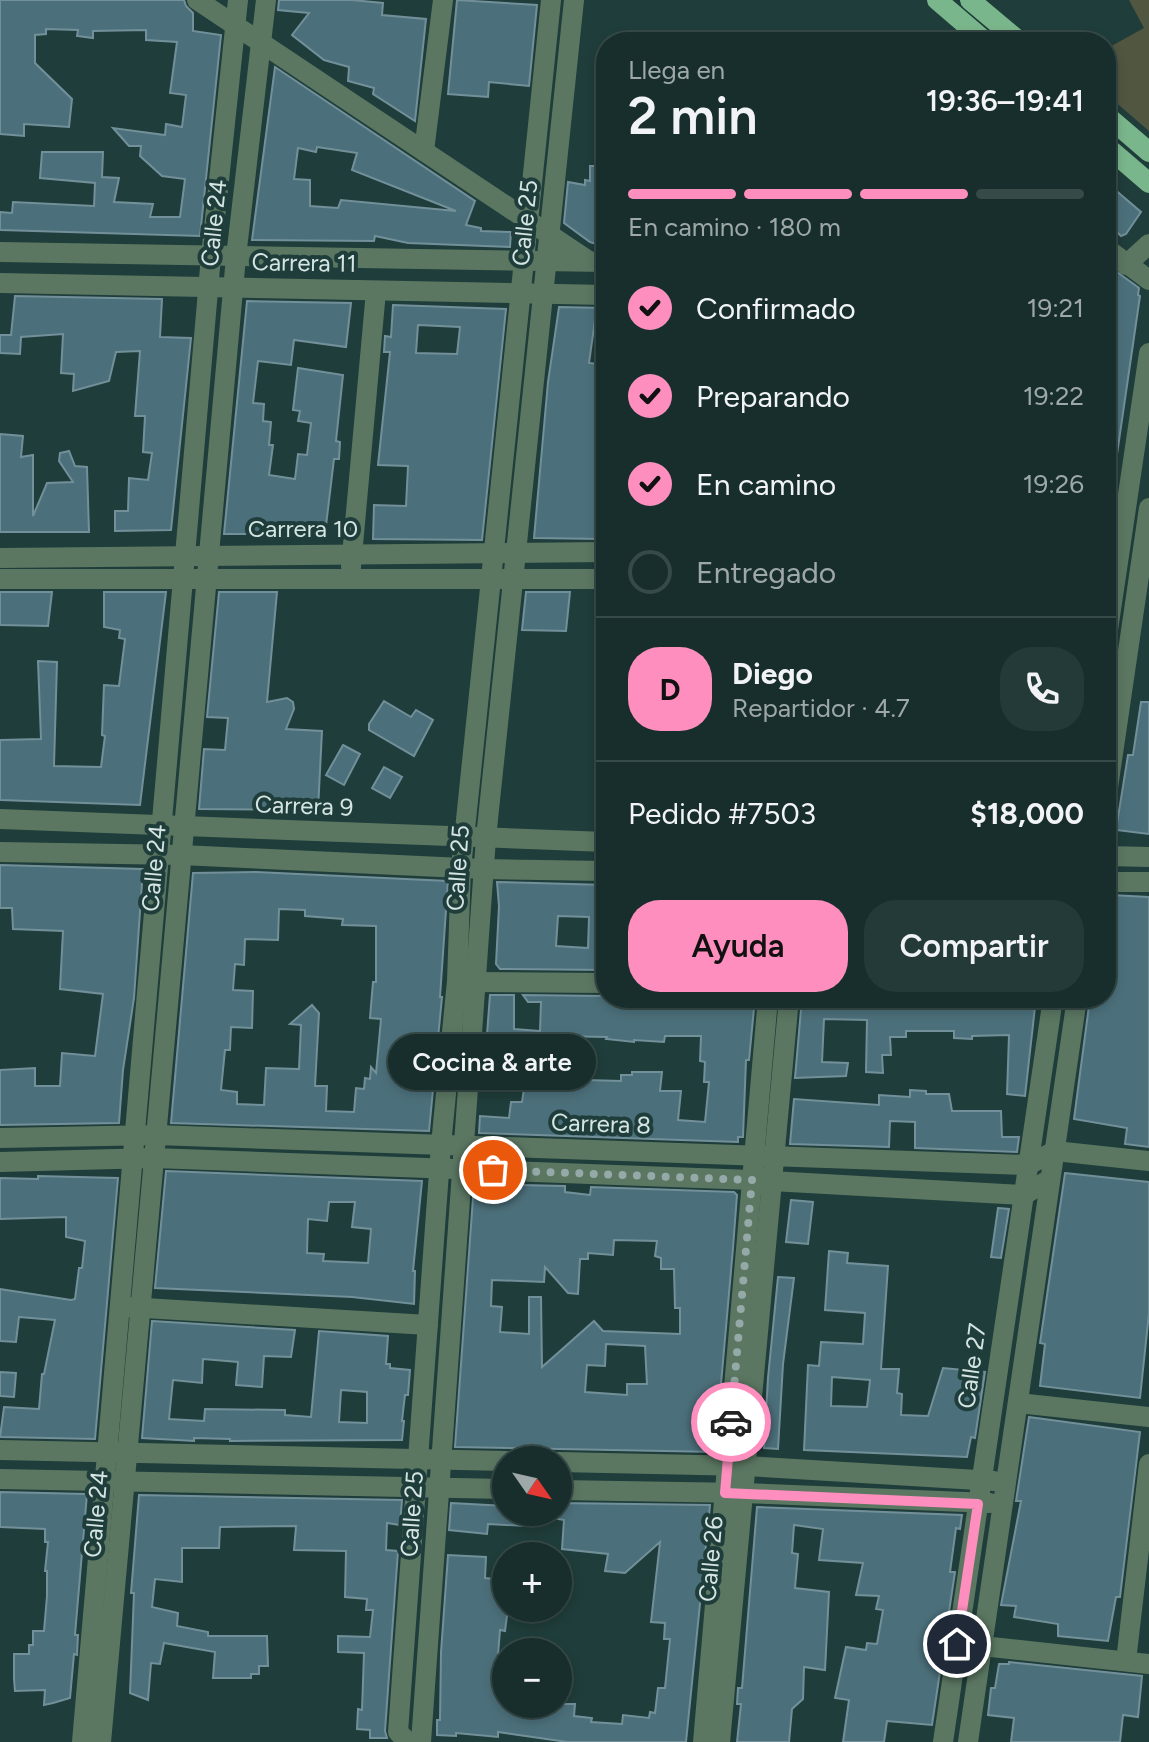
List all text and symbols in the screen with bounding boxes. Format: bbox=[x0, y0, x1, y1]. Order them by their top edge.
text: Llega en bbox=[628, 54, 725, 86]
text: 19:36–19:41 bbox=[926, 82, 1084, 119]
text: 2 min bbox=[628, 85, 757, 147]
street label: Calle 24 bbox=[195, 178, 233, 268]
street label: Calle 25 bbox=[506, 178, 543, 267]
text: En camino · 180 m bbox=[628, 211, 841, 243]
street label: Carrera 11 bbox=[251, 247, 357, 278]
icon: check bbox=[628, 286, 672, 330]
text: Confirmado bbox=[696, 290, 856, 327]
text: 19:21 bbox=[1027, 292, 1084, 324]
icon: check bbox=[628, 374, 672, 418]
text: Preparando bbox=[696, 378, 850, 415]
text: 19:22 bbox=[1023, 380, 1084, 412]
icon: check bbox=[628, 462, 672, 506]
text: En camino bbox=[696, 466, 836, 503]
text: 19:26 bbox=[1023, 468, 1084, 500]
street label: Carrera 10 bbox=[248, 514, 358, 543]
text: Entregado bbox=[696, 554, 836, 591]
button: phone bbox=[1000, 647, 1084, 731]
text: Diego bbox=[732, 655, 813, 692]
text: D bbox=[660, 671, 681, 708]
text: Repartidor · 4.7 bbox=[732, 692, 910, 724]
street label: Carrera 9 bbox=[254, 789, 354, 822]
text: Pedido #7503 bbox=[628, 795, 816, 832]
text: $18,000 bbox=[970, 795, 1084, 832]
street label: Calle 24 bbox=[135, 823, 172, 913]
street label: Calle 25 bbox=[440, 824, 475, 912]
button: Ayuda bbox=[628, 900, 848, 992]
button: Compartir bbox=[864, 900, 1084, 992]
callout: Cocina & arte bbox=[389, 1034, 597, 1090]
text: Cocina & arte bbox=[412, 1046, 572, 1078]
street label: Carrera 8 bbox=[551, 1107, 651, 1140]
pin bbox=[459, 1136, 527, 1204]
icon: bag bbox=[471, 1148, 515, 1192]
street label: Calle 27 bbox=[951, 1322, 992, 1410]
courier bbox=[691, 1382, 771, 1462]
icon: car bbox=[709, 1400, 753, 1444]
north arrow bbox=[492, 1446, 572, 1526]
map controls bbox=[492, 1446, 572, 1718]
street label: Calle 24 bbox=[77, 1469, 114, 1559]
street label: Calle 25 bbox=[394, 1470, 429, 1558]
street label: Calle 26 bbox=[692, 1515, 729, 1603]
button: + bbox=[492, 1542, 572, 1622]
pin bbox=[923, 1610, 991, 1678]
icon: home bbox=[935, 1622, 979, 1666]
button: − bbox=[492, 1638, 572, 1718]

